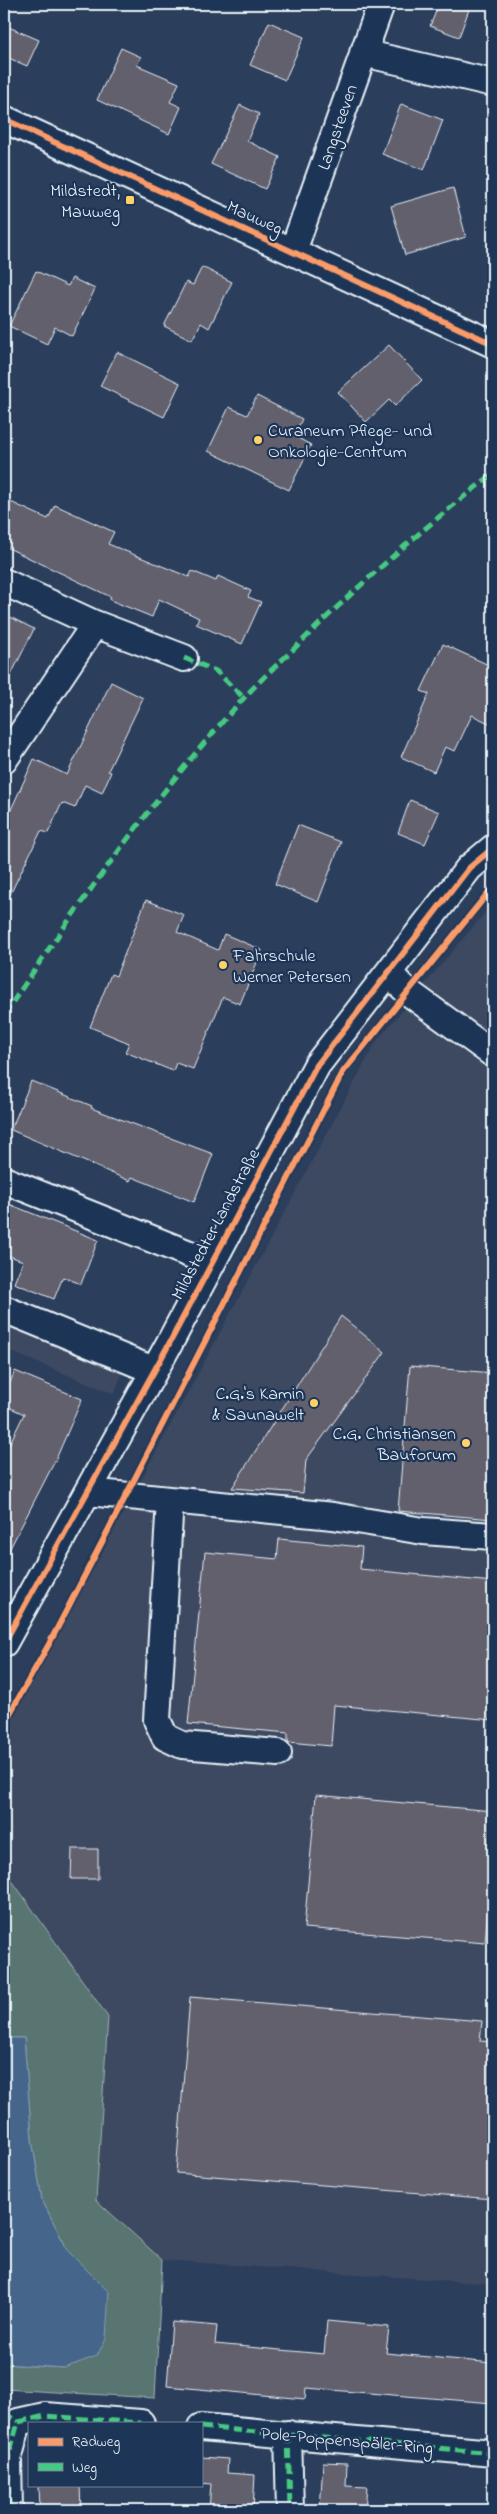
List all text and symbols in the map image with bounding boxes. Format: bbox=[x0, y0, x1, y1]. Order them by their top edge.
street label: Langsteeven bbox=[312, 81, 367, 174]
place label: Mildstedt, Mauweg bbox=[50, 179, 120, 227]
marker: Mildstedt, Mauweg bbox=[124, 194, 136, 206]
street label: Mauweg bbox=[222, 195, 286, 244]
place label: Curaneum Pflege- und Onkologie-Centrum bbox=[268, 419, 432, 467]
marker: Curaneum Pflege- und Onkologie-Centrum bbox=[252, 434, 264, 446]
place label: Fahrschule Werner Petersen bbox=[232, 944, 351, 991]
marker: Fahrschule Werner Petersen bbox=[217, 959, 229, 971]
street label: Mildstedter Landstraße bbox=[166, 1144, 268, 1305]
place label: C.G.'s Kamin & Saunawelt bbox=[212, 1382, 304, 1429]
marker: C.G.'s Kamin & Saunawelt bbox=[308, 1397, 320, 1409]
place label: C.G. Christiansen Bauforum bbox=[333, 1422, 456, 1469]
marker: C.G. Christiansen Bauforum bbox=[460, 1437, 472, 1449]
legend bbox=[28, 2422, 202, 2486]
street label: Pole-Poppenspäler-Ring bbox=[259, 2422, 434, 2463]
text: Radweg bbox=[72, 2431, 120, 2454]
text: Weg bbox=[72, 2457, 97, 2480]

